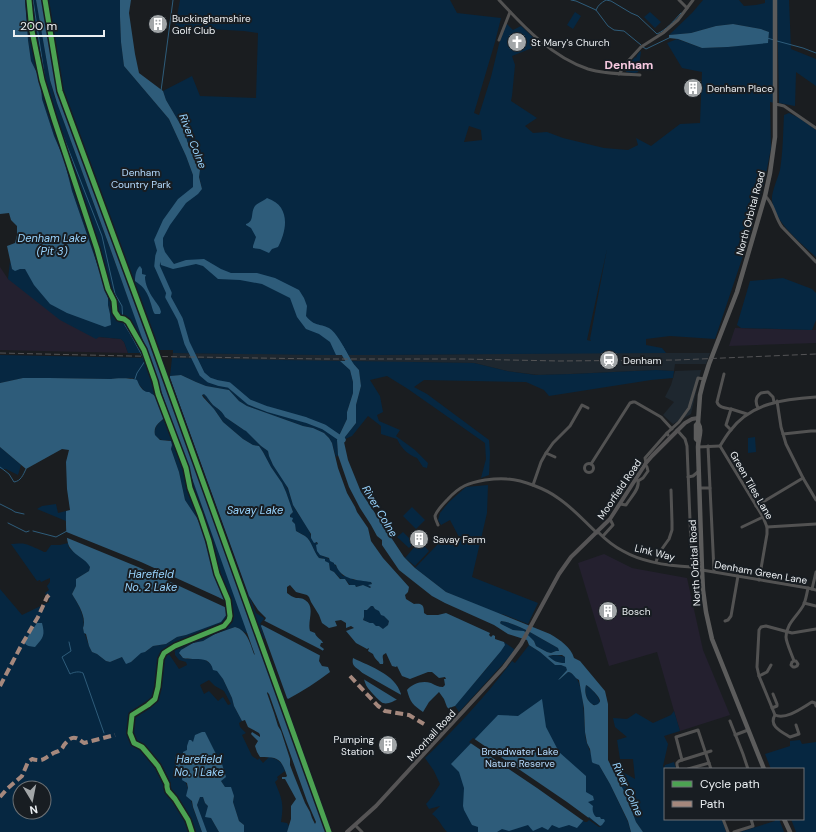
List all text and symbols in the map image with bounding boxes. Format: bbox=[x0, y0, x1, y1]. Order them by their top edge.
scale bar bbox=[14, 12, 104, 38]
place label: Buckinghamshire Golf Club bbox=[172, 12, 251, 37]
building icon: Buckinghamshire Golf Club bbox=[147, 13, 169, 35]
text: 200 m bbox=[20, 18, 57, 34]
church icon: St Mary's Church bbox=[506, 31, 528, 53]
place label: St Mary's Church bbox=[531, 36, 610, 49]
district label: Denham bbox=[605, 57, 653, 73]
building icon: Denham Place bbox=[682, 77, 704, 99]
place label: Denham Place bbox=[707, 82, 773, 95]
water label: River Colne bbox=[176, 111, 210, 171]
park label: Denham Country Park bbox=[111, 166, 171, 191]
street label: North Orbital Road bbox=[733, 170, 768, 257]
water label: Denham Lake (Pit 3) bbox=[18, 231, 86, 258]
station icon: Denham bbox=[598, 349, 620, 371]
place label: Denham bbox=[623, 354, 661, 367]
street label: Green Tiles Lane bbox=[727, 449, 776, 522]
street label: Moorfield Road bbox=[595, 457, 644, 522]
water label: River Colne bbox=[359, 483, 401, 539]
water label: Savay Lake bbox=[227, 503, 283, 517]
street label: North Orbital Road bbox=[686, 519, 703, 607]
building icon: Savay Farm bbox=[408, 528, 430, 550]
place label: Savay Farm bbox=[433, 533, 486, 546]
street label: Link Way bbox=[633, 541, 677, 564]
street label: Denham Green Lane bbox=[713, 558, 809, 587]
water label: Harefield No. 2 Lake bbox=[125, 567, 177, 594]
building icon: Bosch bbox=[597, 600, 619, 622]
place label: Bosch bbox=[622, 605, 651, 618]
street label: Moorhall Road bbox=[404, 707, 458, 764]
place label: Pumping Station bbox=[334, 733, 374, 758]
building icon: Pumping Station bbox=[377, 734, 399, 756]
park label: Broadwater Lake Nature Reserve bbox=[482, 745, 559, 770]
water label: Harefield No. 1 Lake bbox=[174, 752, 224, 779]
water label: River Colne bbox=[609, 760, 647, 818]
legend bbox=[664, 768, 804, 820]
text: Cycle path bbox=[700, 776, 760, 792]
north arrow bbox=[12, 780, 52, 820]
text: Path bbox=[700, 796, 725, 812]
text: N bbox=[29, 802, 39, 817]

